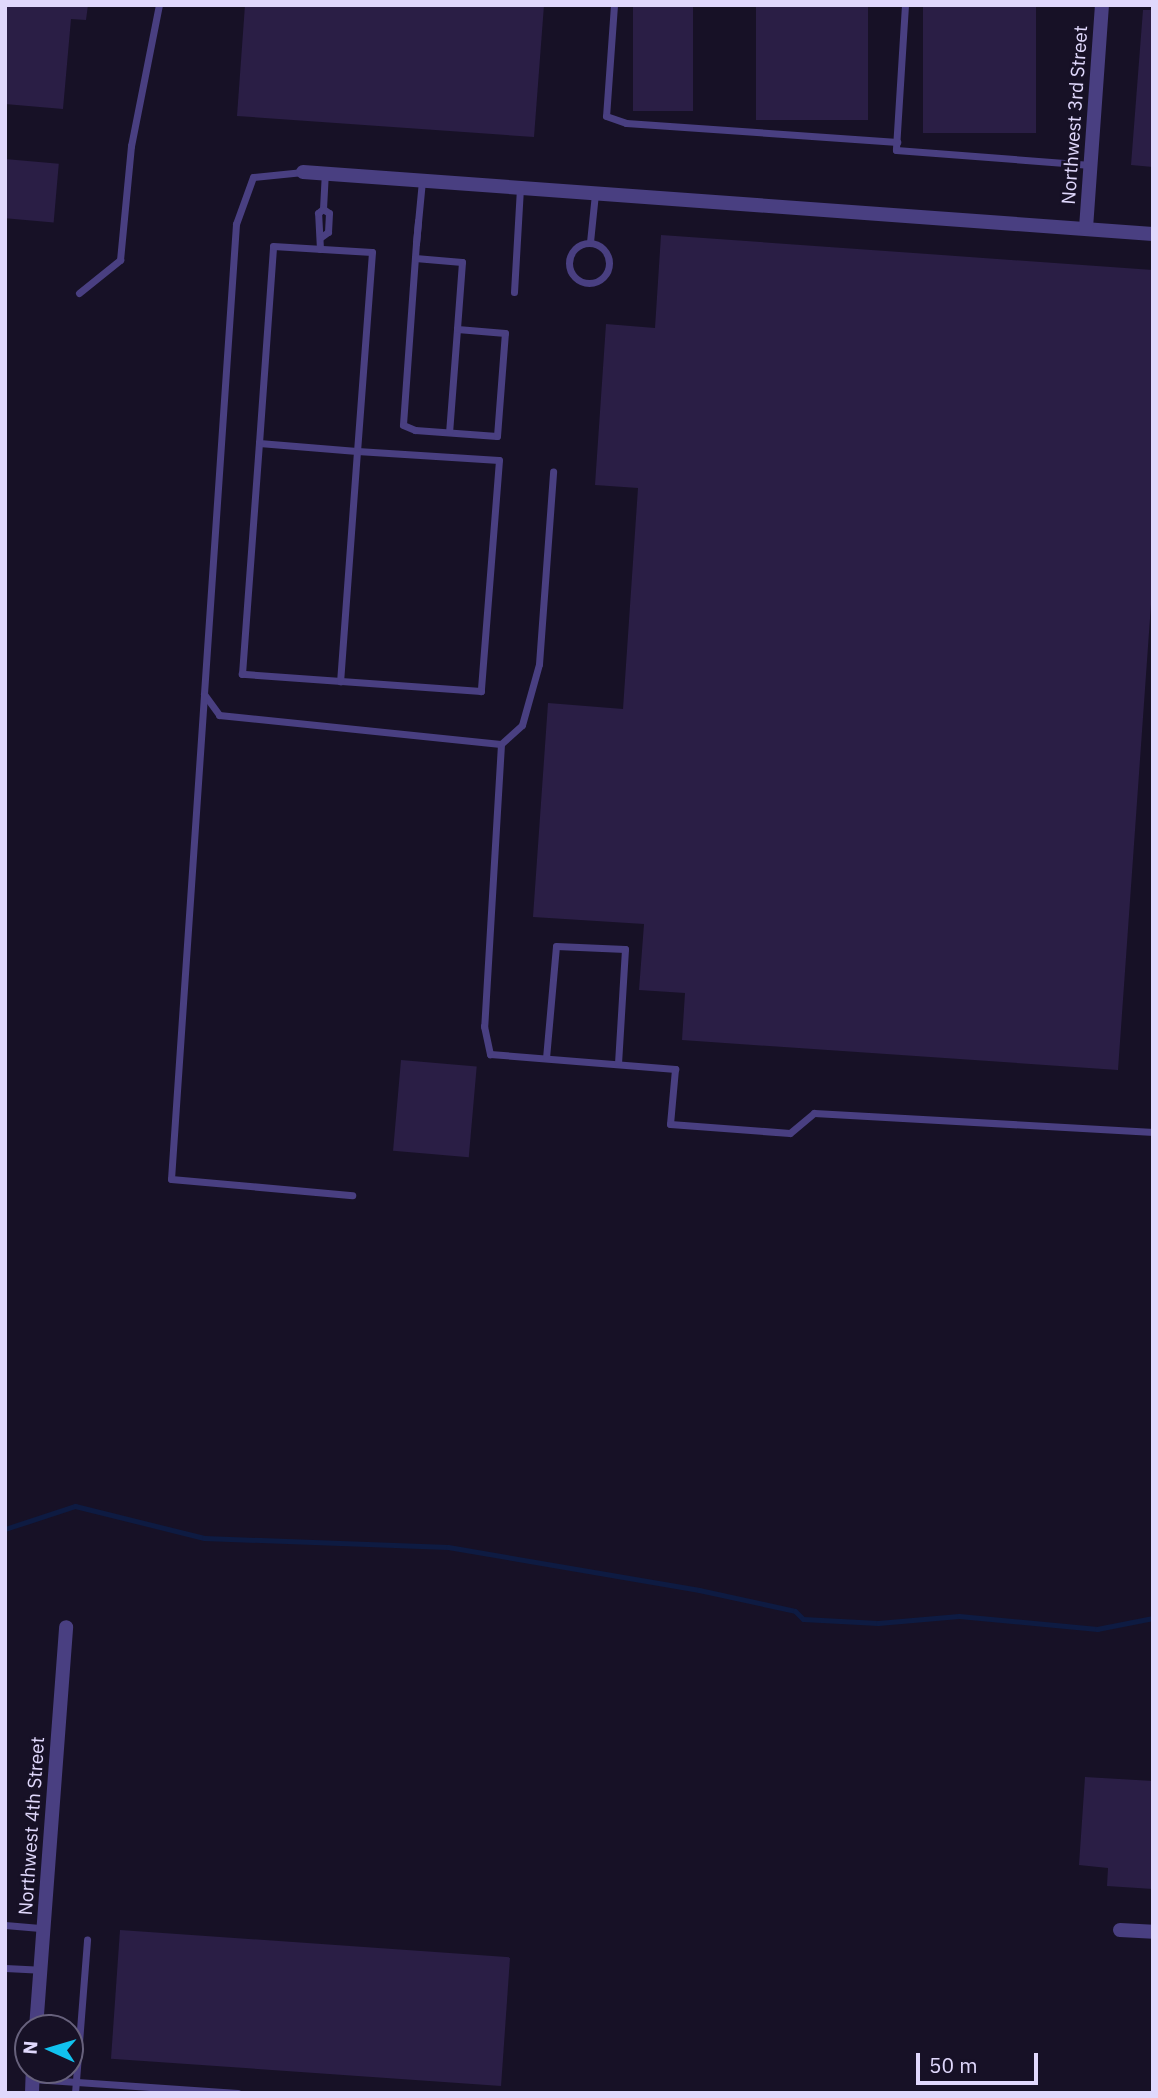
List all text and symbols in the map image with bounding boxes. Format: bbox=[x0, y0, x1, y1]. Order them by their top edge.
street label: Northwest 3rd Street bbox=[1057, 25, 1093, 205]
street label: Northwest 4th Street bbox=[14, 1736, 50, 1916]
north arrow bbox=[14, 2014, 84, 2084]
scale bar bbox=[920, 2038, 1042, 2082]
text: N bbox=[18, 2040, 42, 2055]
text: 50 m bbox=[929, 2051, 978, 2079]

